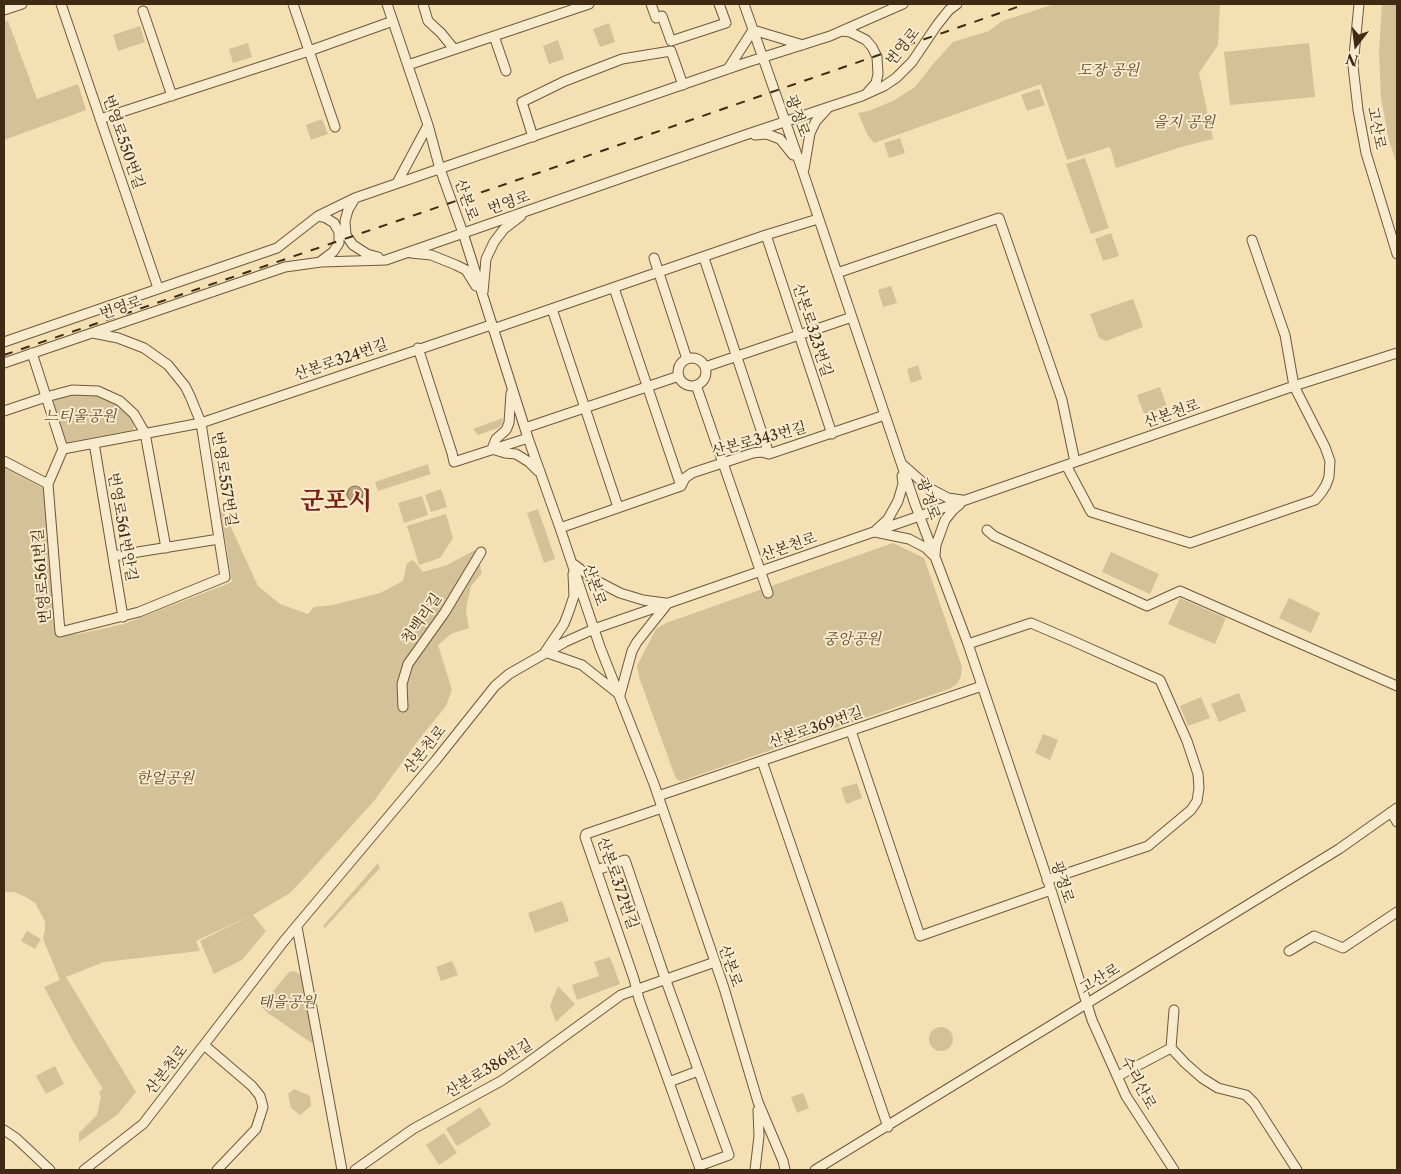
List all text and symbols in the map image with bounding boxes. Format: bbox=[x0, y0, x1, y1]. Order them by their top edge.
north arrow bbox=[1331, 20, 1381, 70]
street label: 번영로 bbox=[882, 24, 924, 70]
text: N bbox=[1344, 49, 1360, 70]
park label: 도장 공원 bbox=[1077, 62, 1139, 80]
street label: 광정로 bbox=[781, 92, 813, 140]
street label: 번영로550번길 bbox=[98, 93, 148, 191]
street label: 고산로 bbox=[1363, 105, 1389, 151]
park label: 을지 공원 bbox=[1153, 114, 1215, 132]
street label: 산본로 bbox=[450, 177, 482, 223]
street label: 번영로 bbox=[486, 187, 532, 219]
street label: 산본로323번길 bbox=[788, 281, 836, 379]
street label: 번영로 bbox=[98, 292, 144, 324]
street label: 산본로324번길 bbox=[292, 336, 390, 384]
street label: 산본천로 bbox=[1142, 396, 1202, 432]
park label: 느티울공원 bbox=[44, 408, 116, 426]
street label: 산본로343번길 bbox=[710, 419, 808, 461]
street label: 번영로557번길 bbox=[208, 430, 240, 528]
street label: 번영로561번안길 bbox=[104, 471, 140, 583]
street label: 광정로 bbox=[912, 476, 944, 522]
district label: 군포시 bbox=[300, 487, 372, 517]
street label: 번영로561번길 bbox=[29, 528, 55, 624]
street label: 산본천로 bbox=[759, 529, 819, 565]
street label: 산본로 bbox=[578, 562, 610, 608]
street label: 청백리길 bbox=[398, 590, 446, 648]
park label: 중앙공원 bbox=[823, 631, 881, 649]
street label: 산본로369번길 bbox=[767, 703, 865, 753]
street label: 산본천로 bbox=[400, 722, 450, 778]
park label: 한얼공원 bbox=[136, 770, 194, 788]
street label: 산본로372번길 bbox=[593, 834, 641, 932]
street label: 광정로 bbox=[1047, 859, 1077, 905]
street label: 산본로 bbox=[714, 943, 746, 989]
street label: 고산로 bbox=[1077, 960, 1123, 998]
park label: 태을공원 bbox=[258, 994, 316, 1012]
street label: 산본로386번길 bbox=[442, 1036, 536, 1102]
street label: 산본천로 bbox=[142, 1042, 192, 1098]
street label: 수리산로 bbox=[1116, 1053, 1160, 1113]

